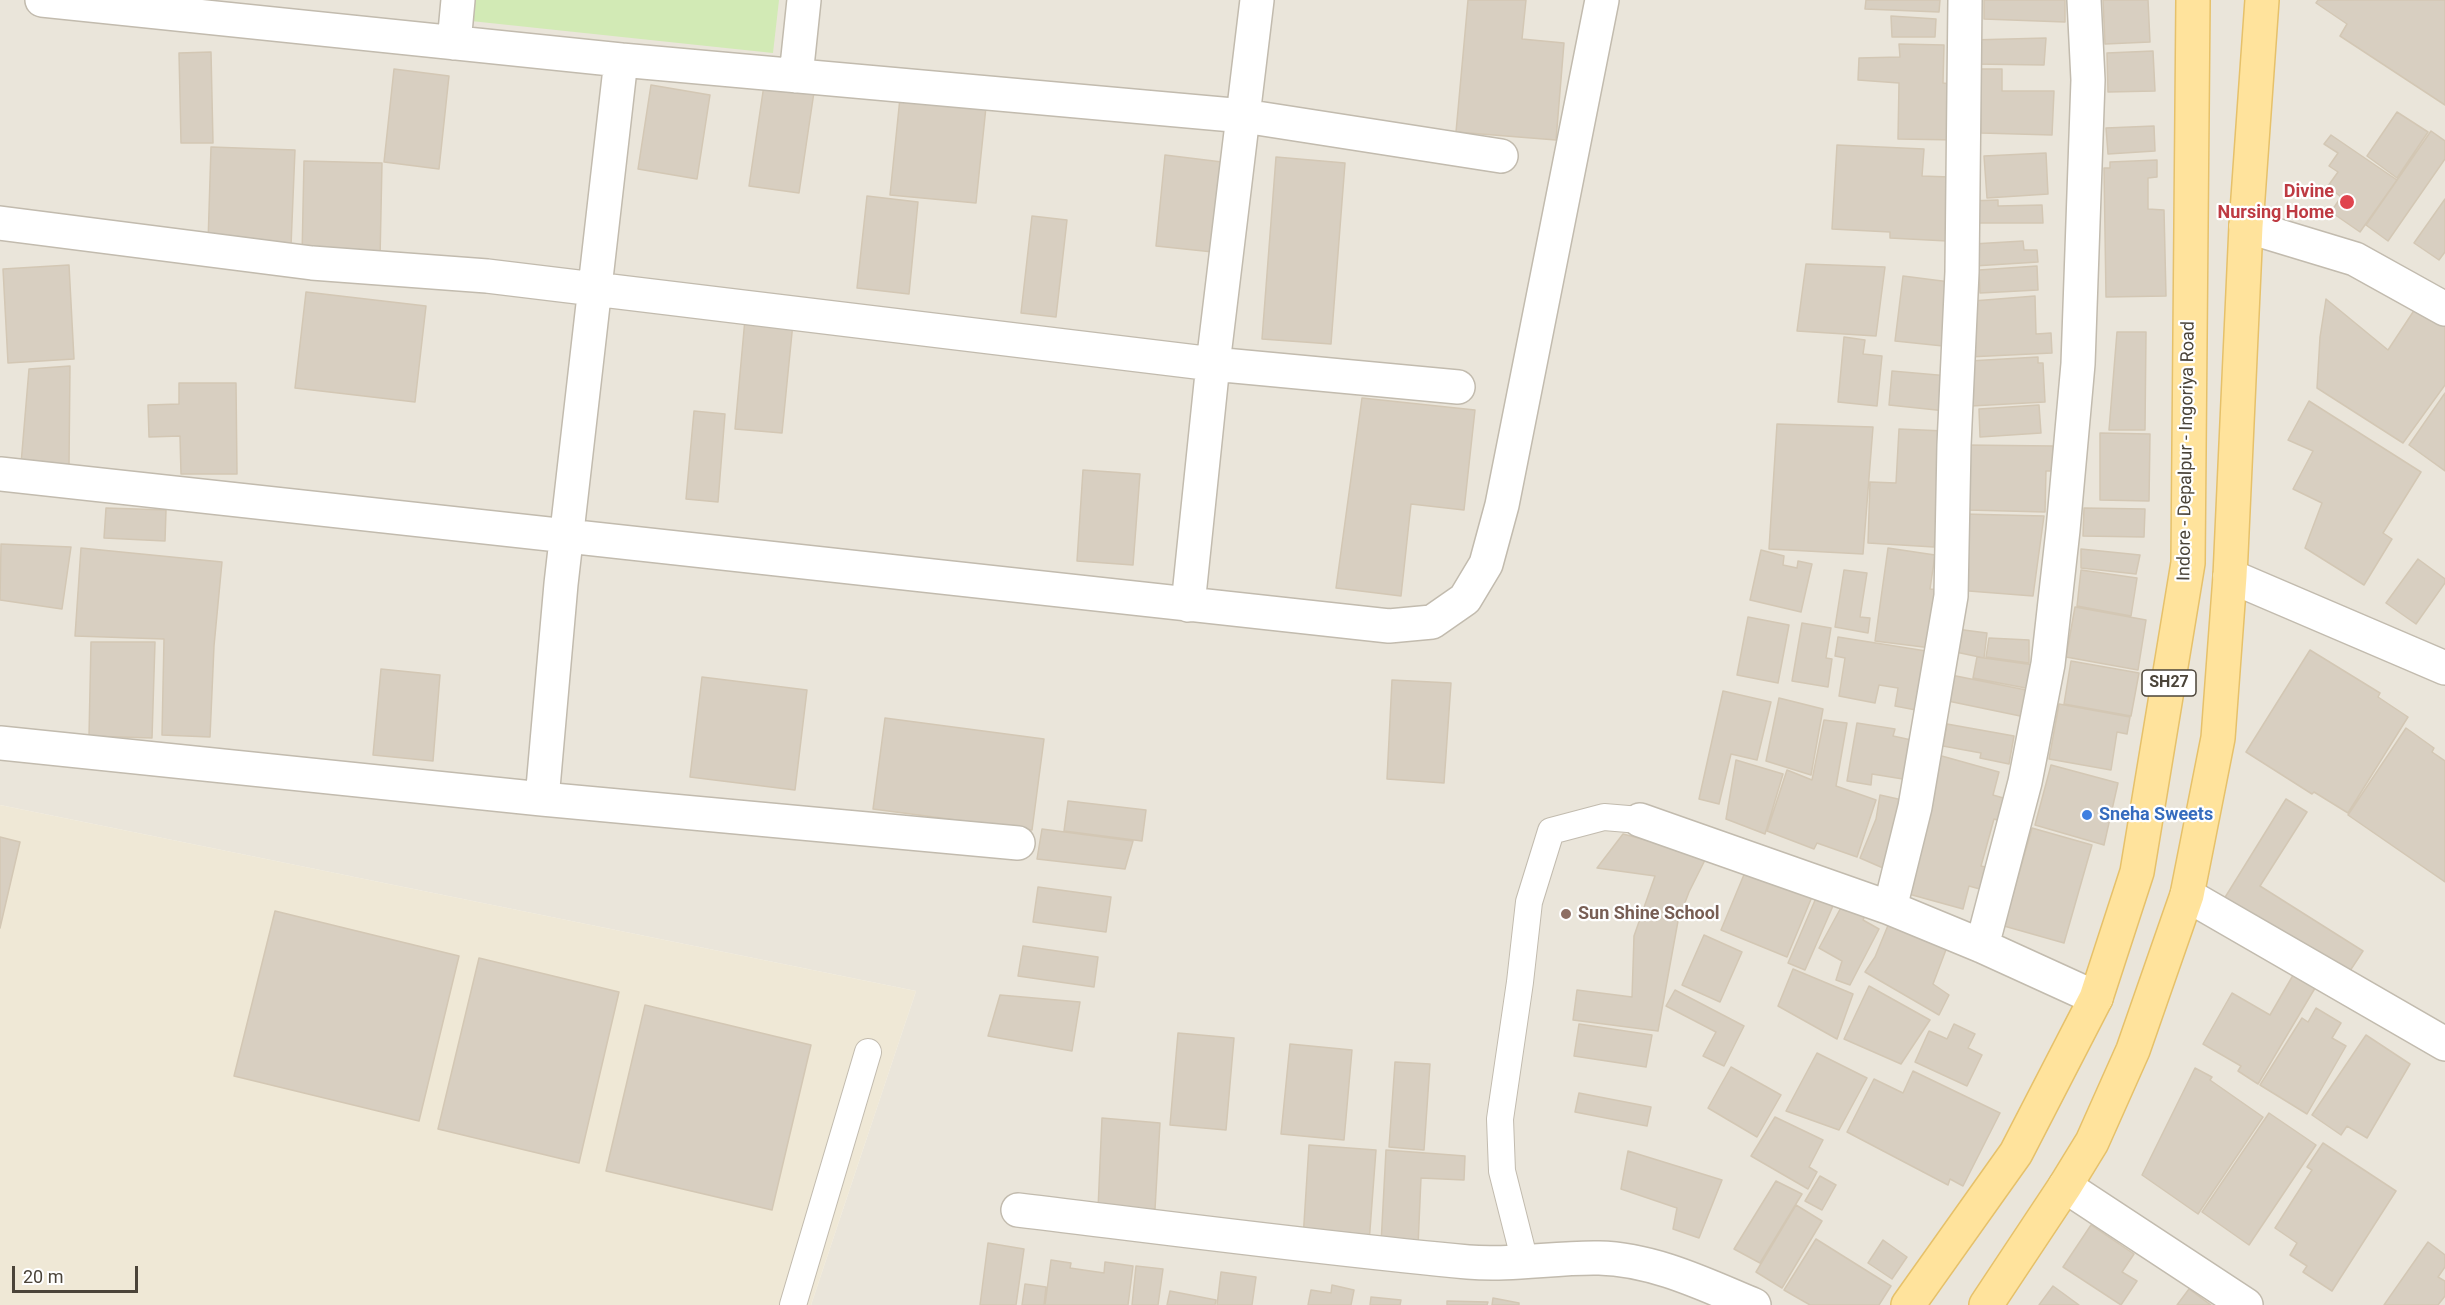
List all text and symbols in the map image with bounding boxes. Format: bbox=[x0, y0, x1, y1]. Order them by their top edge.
place label: Divine Nursing Home bbox=[2218, 181, 2334, 224]
marker: Divine Nursing Home bbox=[2338, 193, 2356, 211]
street label: Indore - Depalpur - Ingoriya Road bbox=[2174, 321, 2200, 581]
road number: SH27 bbox=[2142, 670, 2196, 696]
place label: Sneha Sweets bbox=[2099, 804, 2213, 826]
marker: Sneha Sweets bbox=[2080, 808, 2094, 822]
place label: Sun Shine School bbox=[1578, 903, 1720, 925]
marker: Sun Shine School bbox=[1559, 907, 1573, 921]
scale bar bbox=[15, 1254, 141, 1292]
text: 20 m bbox=[23, 1266, 63, 1287]

